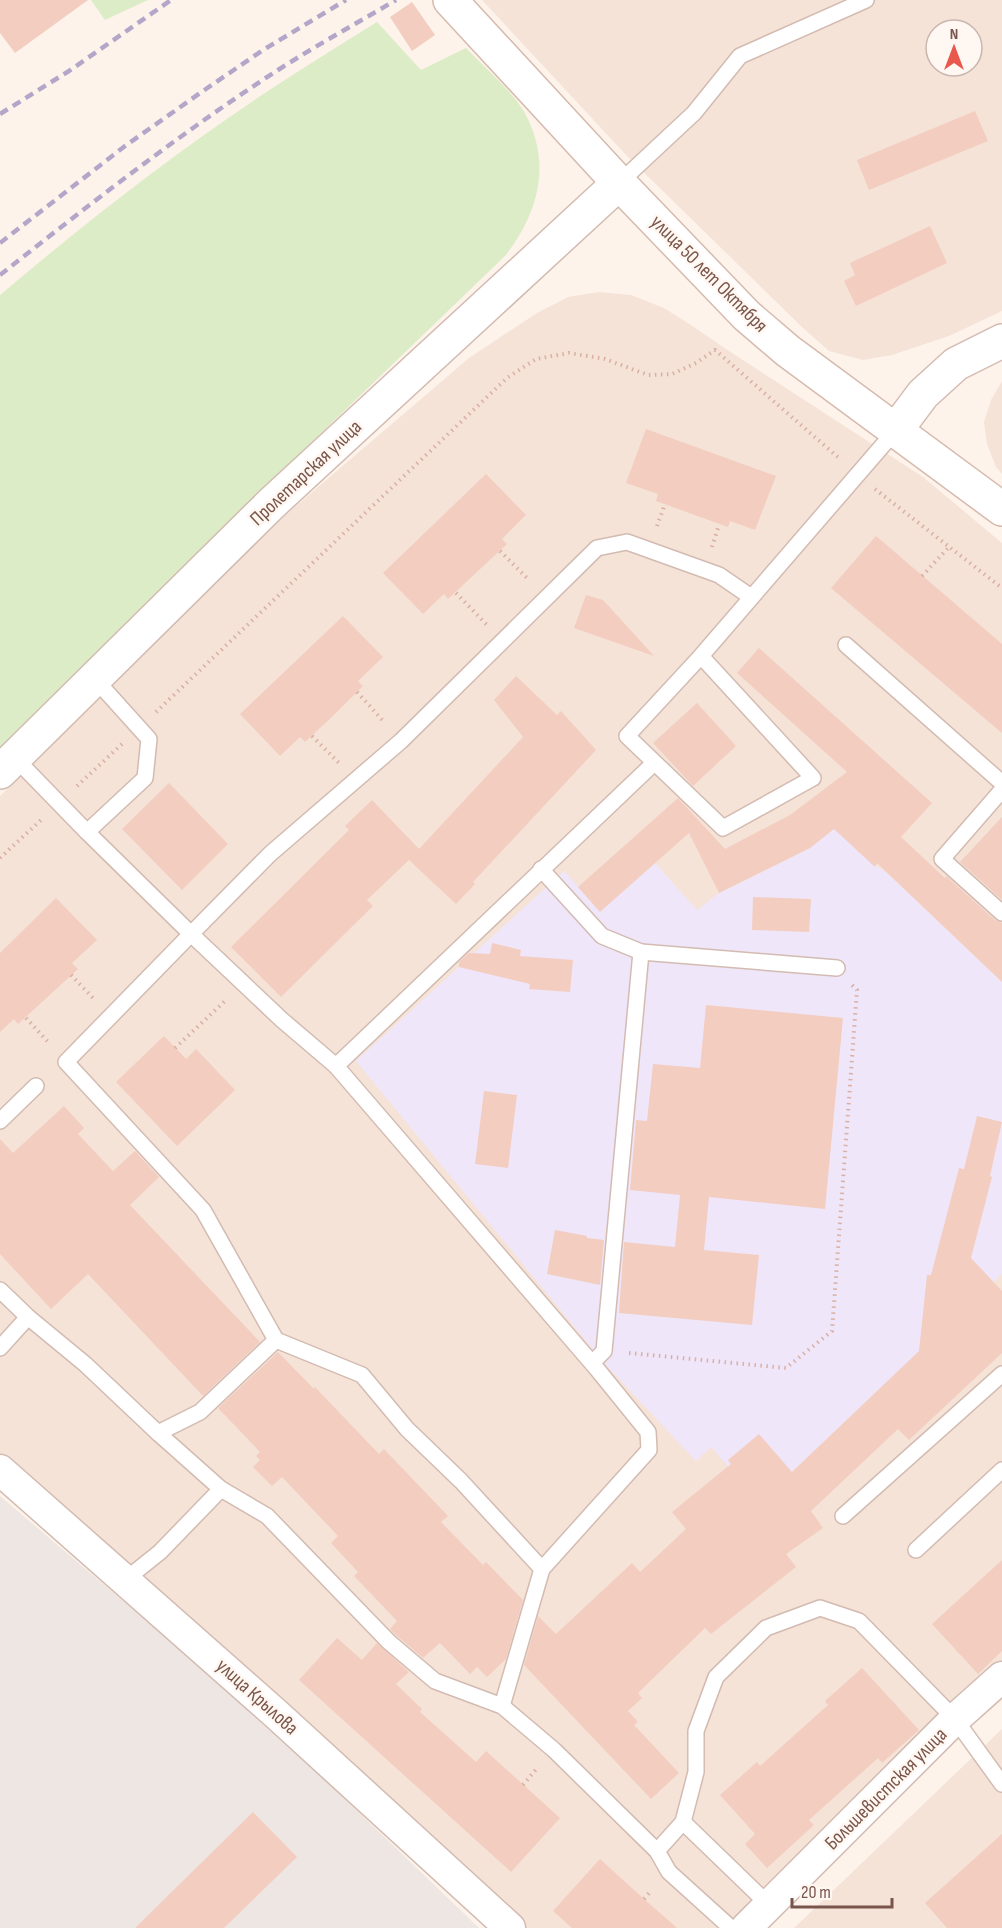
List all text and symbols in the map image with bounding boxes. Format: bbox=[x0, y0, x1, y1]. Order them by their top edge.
north arrow bbox=[924, 18, 984, 78]
text: N bbox=[950, 25, 958, 44]
street label: улица 50 лет Октября bbox=[645, 210, 773, 338]
street label: Пролетарская улица bbox=[245, 415, 367, 531]
street label: улица Крылова bbox=[211, 1654, 303, 1740]
street label: Большевистская улица bbox=[820, 1723, 952, 1855]
scale bar bbox=[792, 1871, 892, 1909]
text: 20 m bbox=[801, 1882, 831, 1903]

